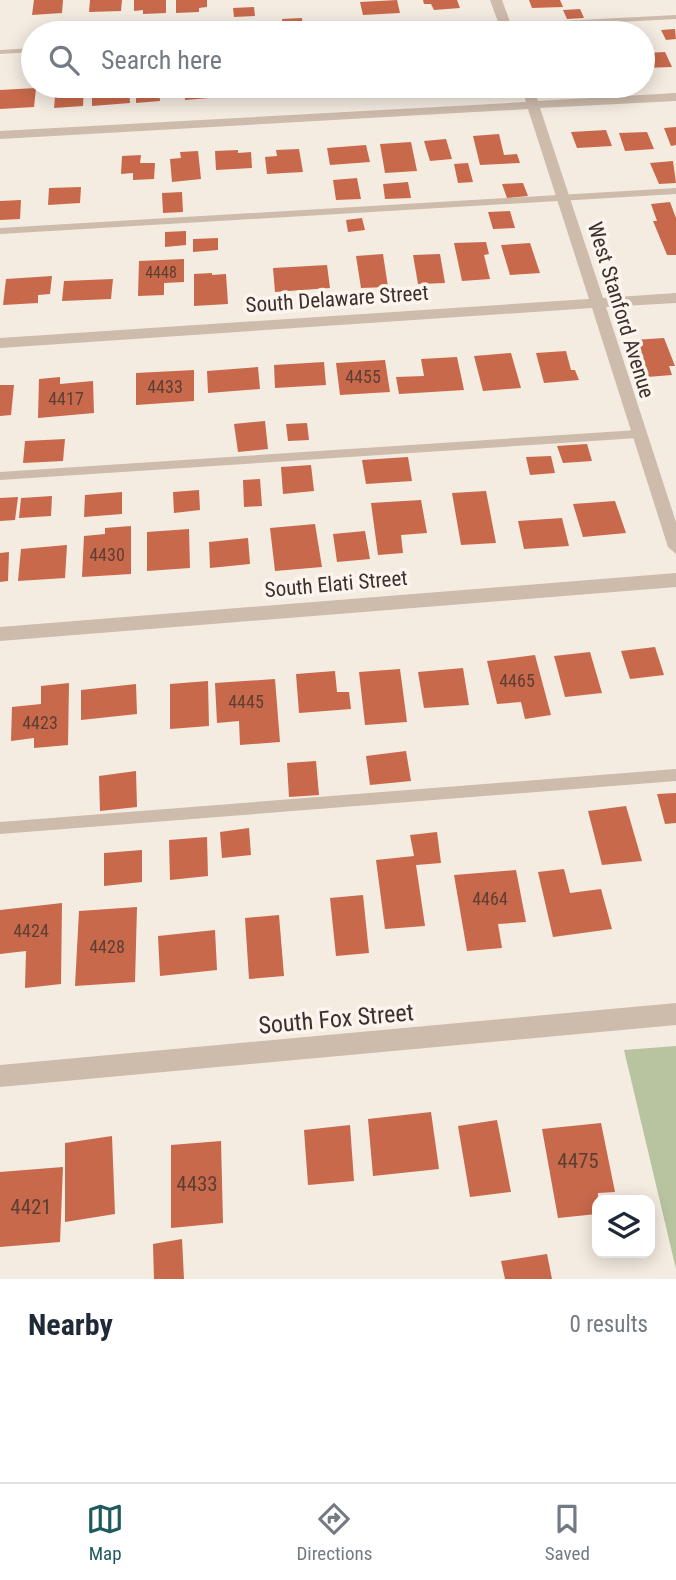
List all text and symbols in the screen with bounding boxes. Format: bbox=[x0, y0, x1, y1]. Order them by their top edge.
search box bbox=[21, 21, 655, 98]
icon: search bbox=[45, 41, 83, 79]
text: Search here bbox=[101, 45, 222, 75]
street label: West Stanford Avenue bbox=[583, 219, 659, 401]
house number: 4448 bbox=[145, 263, 177, 282]
street label: South Delaware Street bbox=[245, 281, 429, 317]
house number: 4455 bbox=[345, 366, 381, 387]
house number: 4433 bbox=[147, 376, 183, 397]
house number: 4417 bbox=[48, 388, 84, 409]
house number: 4430 bbox=[89, 544, 125, 565]
street label: South Elati Street bbox=[264, 566, 408, 602]
house number: 4465 bbox=[499, 670, 535, 691]
house number: 4445 bbox=[228, 691, 264, 712]
house number: 4423 bbox=[22, 712, 58, 733]
house number: 4464 bbox=[472, 888, 508, 909]
house number: 4424 bbox=[13, 920, 49, 941]
house number: 4428 bbox=[89, 936, 125, 957]
street label: South Fox Street bbox=[257, 998, 415, 1040]
house number: 4475 bbox=[557, 1149, 599, 1173]
house number: 4433 bbox=[176, 1172, 218, 1196]
house number: 4421 bbox=[10, 1195, 52, 1219]
map controls bbox=[592, 1195, 655, 1258]
button: layers bbox=[592, 1195, 655, 1258]
text: Nearby bbox=[28, 1307, 113, 1342]
text: 0 results bbox=[570, 1311, 648, 1338]
tab: Map bbox=[86, 1500, 124, 1565]
tab: Directions bbox=[296, 1500, 372, 1565]
tab: Saved bbox=[545, 1500, 590, 1565]

